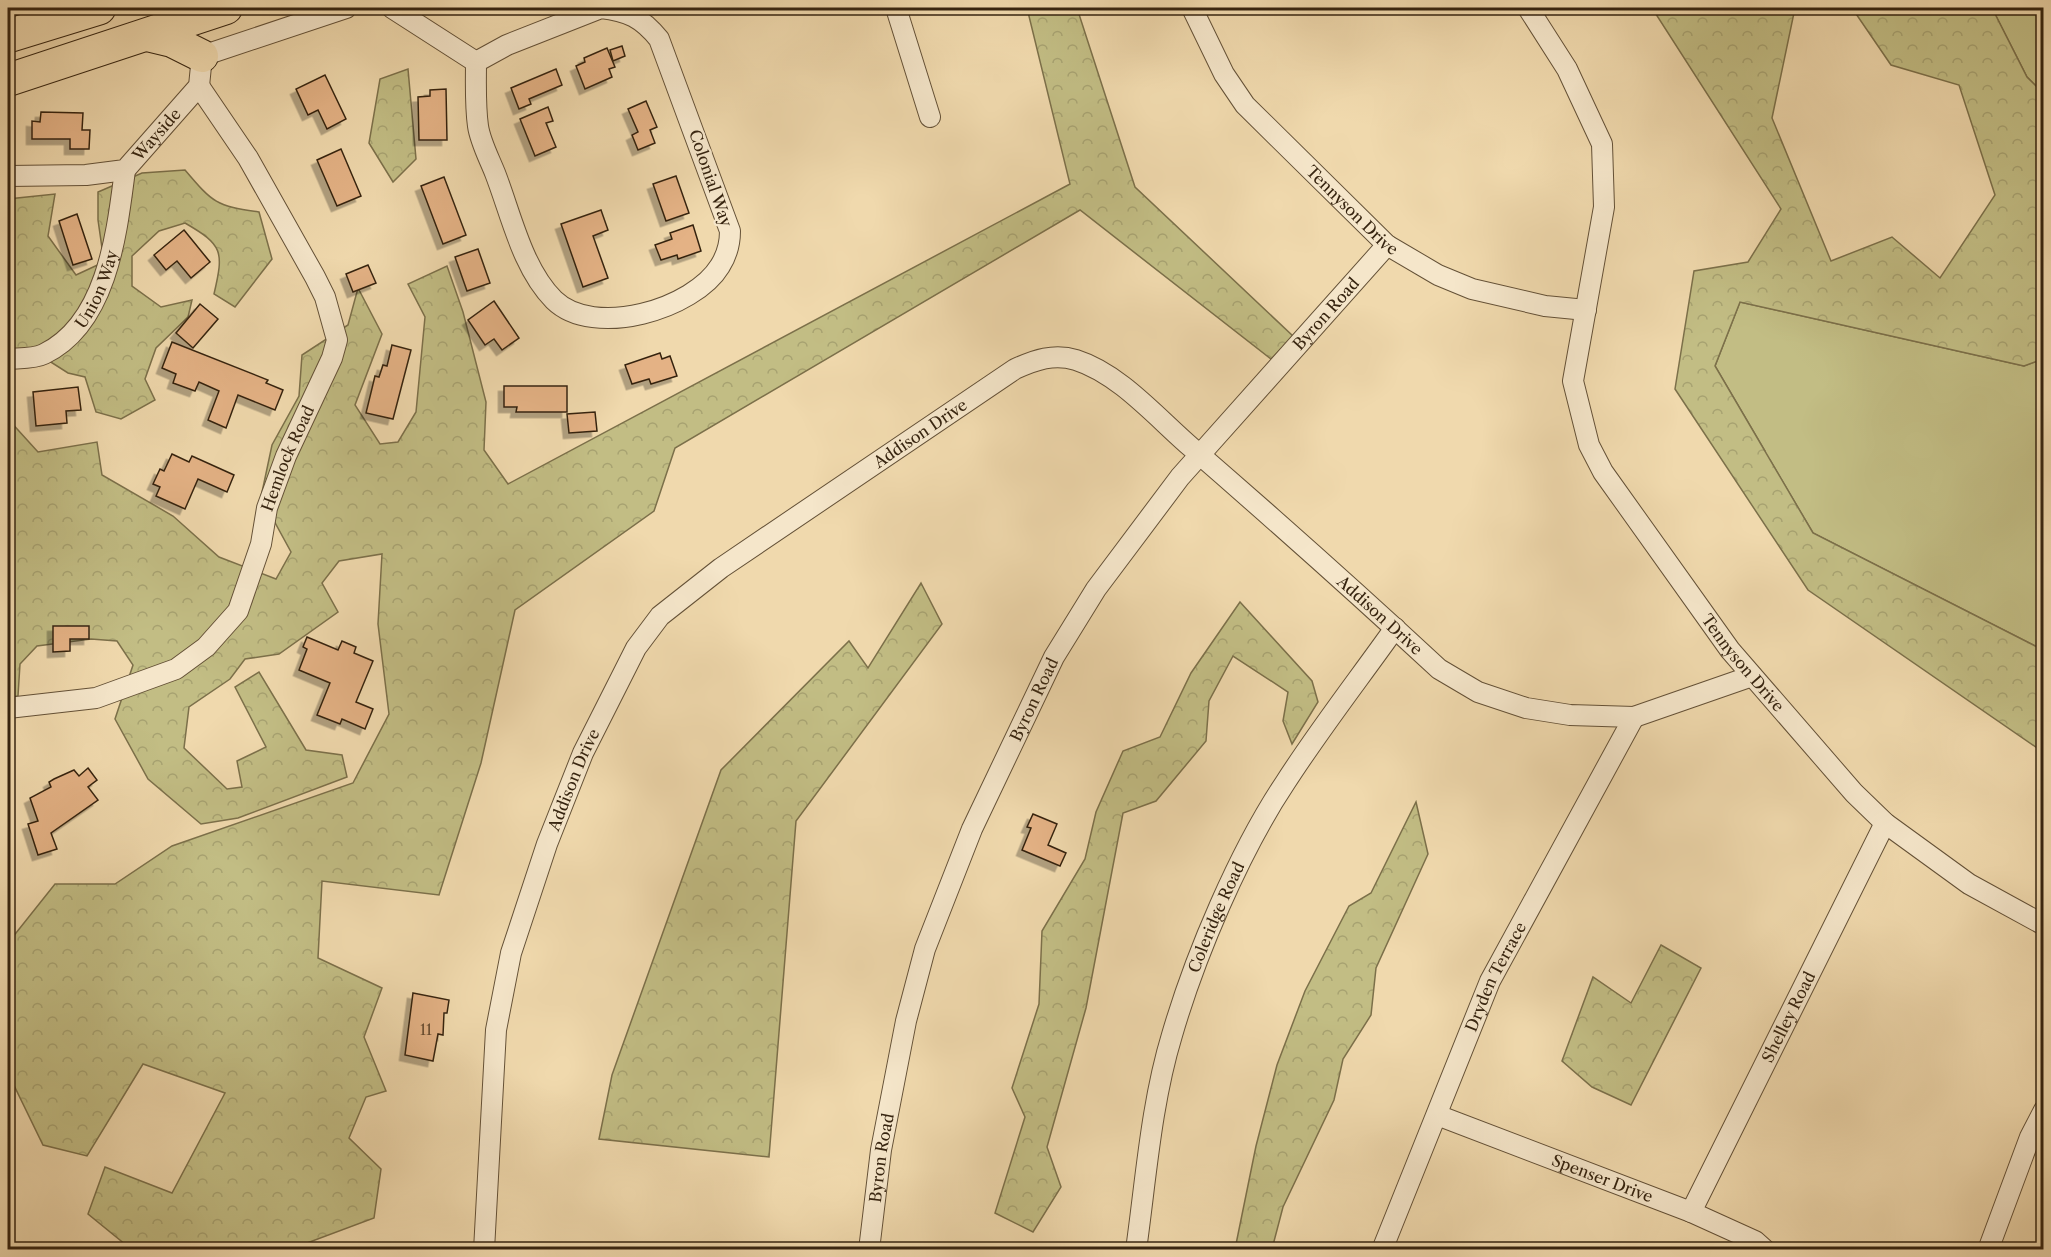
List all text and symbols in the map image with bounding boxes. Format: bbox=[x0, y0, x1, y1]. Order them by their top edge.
street label: Wayside bbox=[127, 104, 185, 165]
street label: Colonial Way bbox=[685, 127, 737, 230]
street label: Tennyson Drive bbox=[1302, 161, 1402, 259]
street label: Union Way bbox=[71, 247, 122, 332]
street label: Byron Road bbox=[1288, 273, 1363, 354]
street label: Addison Drive bbox=[869, 395, 971, 473]
street label: Hemlock Road bbox=[257, 402, 318, 514]
street label: Addison Drive bbox=[1332, 570, 1427, 659]
street label: Tennyson Drive bbox=[1697, 610, 1789, 716]
street label: Byron Road bbox=[1005, 654, 1062, 744]
street label: Addison Drive bbox=[543, 725, 604, 835]
street label: Coleridge Road bbox=[1184, 858, 1249, 975]
street label: Dryden Terrace bbox=[1461, 918, 1530, 1034]
street label: Shelley Road bbox=[1757, 968, 1819, 1066]
house number: 11 bbox=[420, 1021, 432, 1039]
street label: Byron Road bbox=[865, 1111, 898, 1204]
street label: Spenser Drive bbox=[1549, 1150, 1656, 1207]

